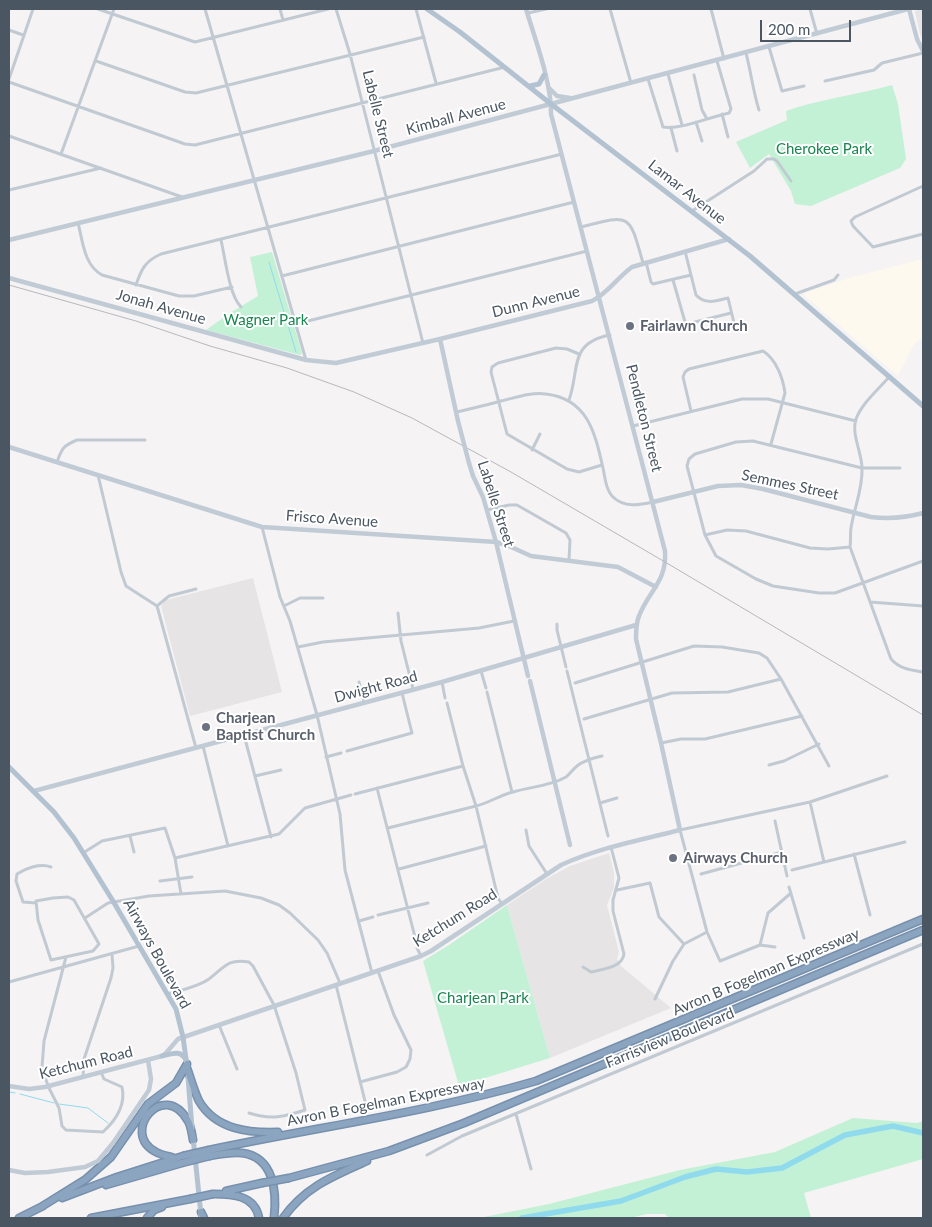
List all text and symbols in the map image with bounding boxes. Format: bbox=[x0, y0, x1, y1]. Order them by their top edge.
scale bar bbox=[762, 10, 853, 42]
text: 200 m bbox=[768, 20, 810, 38]
street label: Labelle Street bbox=[358, 68, 398, 160]
street label: Kimball Avenue bbox=[404, 95, 508, 139]
park label: Cherokee Park bbox=[776, 140, 872, 158]
street label: Lamar Avenue bbox=[644, 156, 730, 228]
street label: Dunn Avenue bbox=[490, 282, 582, 322]
street label: Jonah Avenue bbox=[114, 286, 208, 328]
park label: Wagner Park bbox=[224, 311, 308, 329]
place label: Fairlawn Church bbox=[640, 317, 748, 335]
marker: Fairlawn Church bbox=[624, 320, 636, 332]
street label: Pendleton Street bbox=[622, 362, 666, 474]
street label: Labelle Street bbox=[474, 459, 518, 549]
street label: Semmes Street bbox=[740, 466, 840, 504]
street label: Frisco Avenue bbox=[285, 507, 379, 531]
street label: Dwight Road bbox=[332, 667, 420, 707]
place label: Charjean Baptist Church bbox=[216, 709, 315, 744]
marker: Charjean Baptist Church bbox=[200, 721, 212, 733]
place label: Airways Church bbox=[683, 849, 788, 867]
marker: Airways Church bbox=[667, 852, 679, 864]
street label: Ketchum Road bbox=[410, 885, 500, 951]
street label: Airways Boulevard bbox=[119, 896, 195, 1012]
street label: Avron B Fogelman Expressway bbox=[670, 924, 862, 1020]
park label: Charjean Park bbox=[437, 989, 529, 1007]
street label: Farrisview Boulevard bbox=[603, 1004, 737, 1072]
street label: Ketchum Road bbox=[37, 1043, 135, 1083]
street label: Avron B Fogelman Expressway bbox=[285, 1074, 487, 1130]

